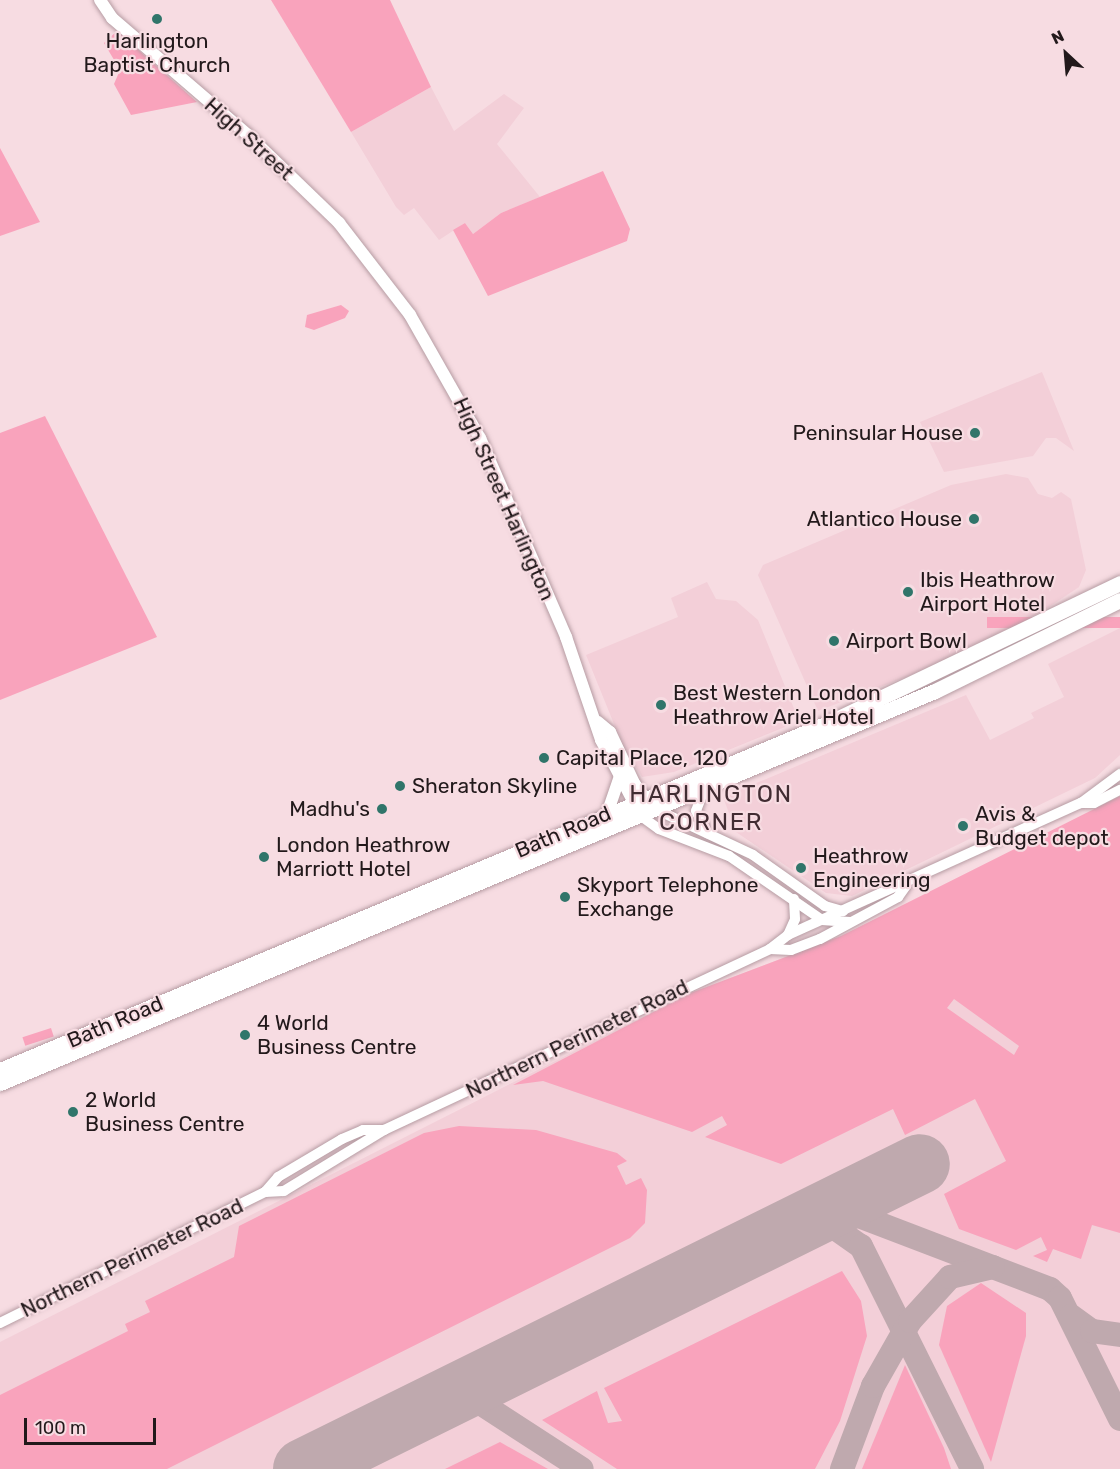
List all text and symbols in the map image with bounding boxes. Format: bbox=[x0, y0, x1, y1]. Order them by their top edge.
marker: Harlington Baptist Church bbox=[150, 12, 164, 26]
north arrow bbox=[1036, 24, 1096, 84]
text: N bbox=[1049, 26, 1067, 48]
place label: Harlington Baptist Church bbox=[84, 28, 230, 78]
street label: High Street bbox=[199, 92, 299, 186]
street label: High Street Harlington bbox=[448, 394, 560, 604]
place label: Peninsular House bbox=[792, 420, 963, 446]
marker: Peninsular House bbox=[968, 426, 982, 440]
place label: Atlantico House bbox=[807, 506, 962, 532]
marker: Atlantico House bbox=[967, 512, 981, 526]
place label: Ibis Heathrow Airport Hotel bbox=[920, 567, 1055, 617]
marker: Ibis Heathrow Airport Hotel bbox=[901, 585, 915, 599]
place label: Airport Bowl bbox=[846, 628, 967, 654]
marker: Airport Bowl bbox=[827, 634, 841, 648]
place label: Best Western London Heathrow Ariel Hotel bbox=[673, 680, 881, 730]
marker: Best Western London Heathrow Ariel Hotel bbox=[654, 698, 668, 712]
place label: Capital Place, 120 bbox=[556, 745, 728, 771]
marker: Capital Place, 120 bbox=[537, 751, 551, 765]
place label: Sheraton Skyline bbox=[412, 773, 577, 799]
marker: Sheraton Skyline bbox=[393, 779, 407, 793]
district label: HARLINGTON CORNER bbox=[629, 781, 793, 837]
place label: Madhu's bbox=[289, 796, 370, 822]
street label: Bath Road bbox=[511, 801, 615, 863]
place label: Avis & Budget depot bbox=[975, 801, 1109, 851]
marker: Madhu's bbox=[375, 802, 389, 816]
marker: Avis & Budget depot bbox=[956, 819, 970, 833]
place label: London Heathrow Marriott Hotel bbox=[276, 832, 450, 882]
place label: Heathrow Engineering bbox=[813, 843, 931, 893]
marker: London Heathrow Marriott Hotel bbox=[257, 850, 271, 864]
marker: Heathrow Engineering bbox=[794, 861, 808, 875]
place label: Skyport Telephone Exchange bbox=[577, 872, 759, 922]
marker: Skyport Telephone Exchange bbox=[558, 890, 572, 904]
street label: Northern Perimeter Road bbox=[462, 974, 692, 1104]
street label: Bath Road bbox=[63, 991, 167, 1053]
place label: 4 World Business Centre bbox=[257, 1010, 417, 1060]
marker: 4 World Business Centre bbox=[238, 1028, 252, 1042]
place label: 2 World Business Centre bbox=[85, 1087, 245, 1137]
marker: 2 World Business Centre bbox=[66, 1105, 80, 1119]
street label: Northern Perimeter Road bbox=[17, 1193, 247, 1323]
scale bar bbox=[27, 1406, 159, 1444]
text: 100 m bbox=[35, 1417, 86, 1439]

